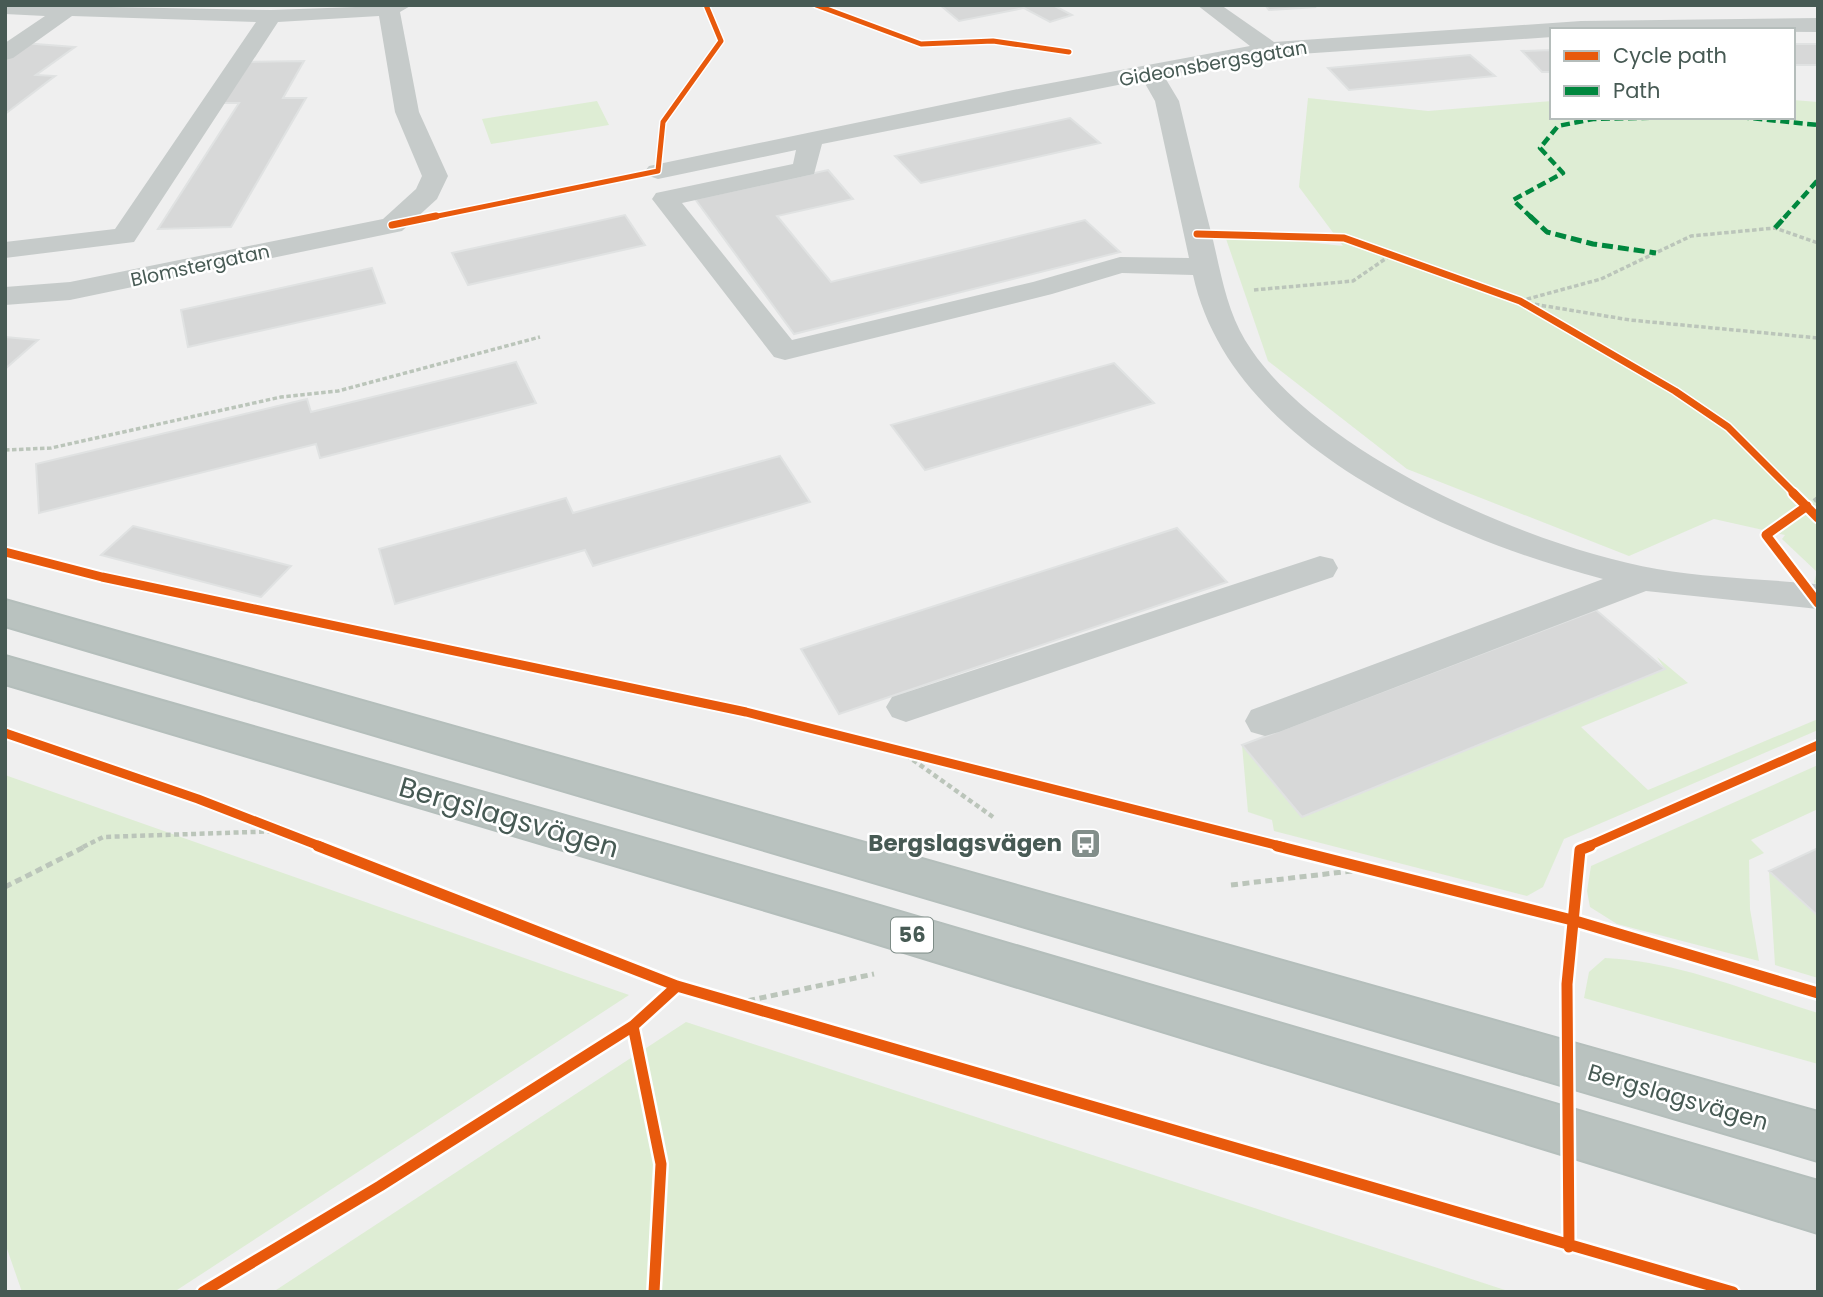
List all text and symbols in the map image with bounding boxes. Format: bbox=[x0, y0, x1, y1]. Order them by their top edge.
legend bbox=[1550, 28, 1795, 119]
street label: Gideonsbergsgatan bbox=[1117, 34, 1309, 93]
text: Cycle path bbox=[1613, 41, 1727, 70]
text: Path bbox=[1613, 76, 1660, 105]
street label: Blomstergatan bbox=[128, 238, 272, 293]
street label: Bergslagsvägen bbox=[395, 767, 623, 867]
bus stop icon: Bergslagsvägen bbox=[1068, 826, 1102, 860]
place label: Bergslagsvägen bbox=[868, 827, 1062, 859]
road number: 56 bbox=[891, 918, 933, 953]
street label: Bergslagsvägen bbox=[1584, 1056, 1772, 1138]

